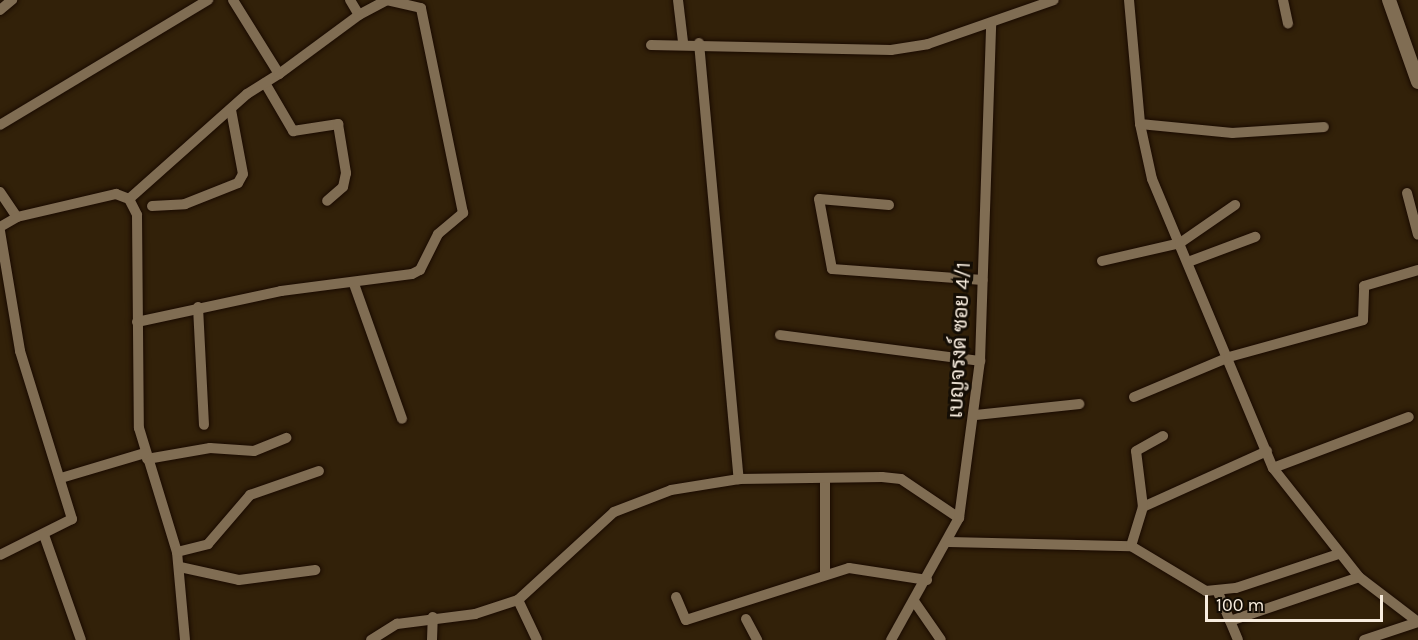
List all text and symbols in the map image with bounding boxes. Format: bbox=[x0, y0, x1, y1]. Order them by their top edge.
street label: เบญจรงด์ ซอย 4/1 bbox=[942, 261, 976, 419]
scale bar bbox=[1208, 583, 1386, 621]
text: 100 m bbox=[1216, 594, 1264, 616]

